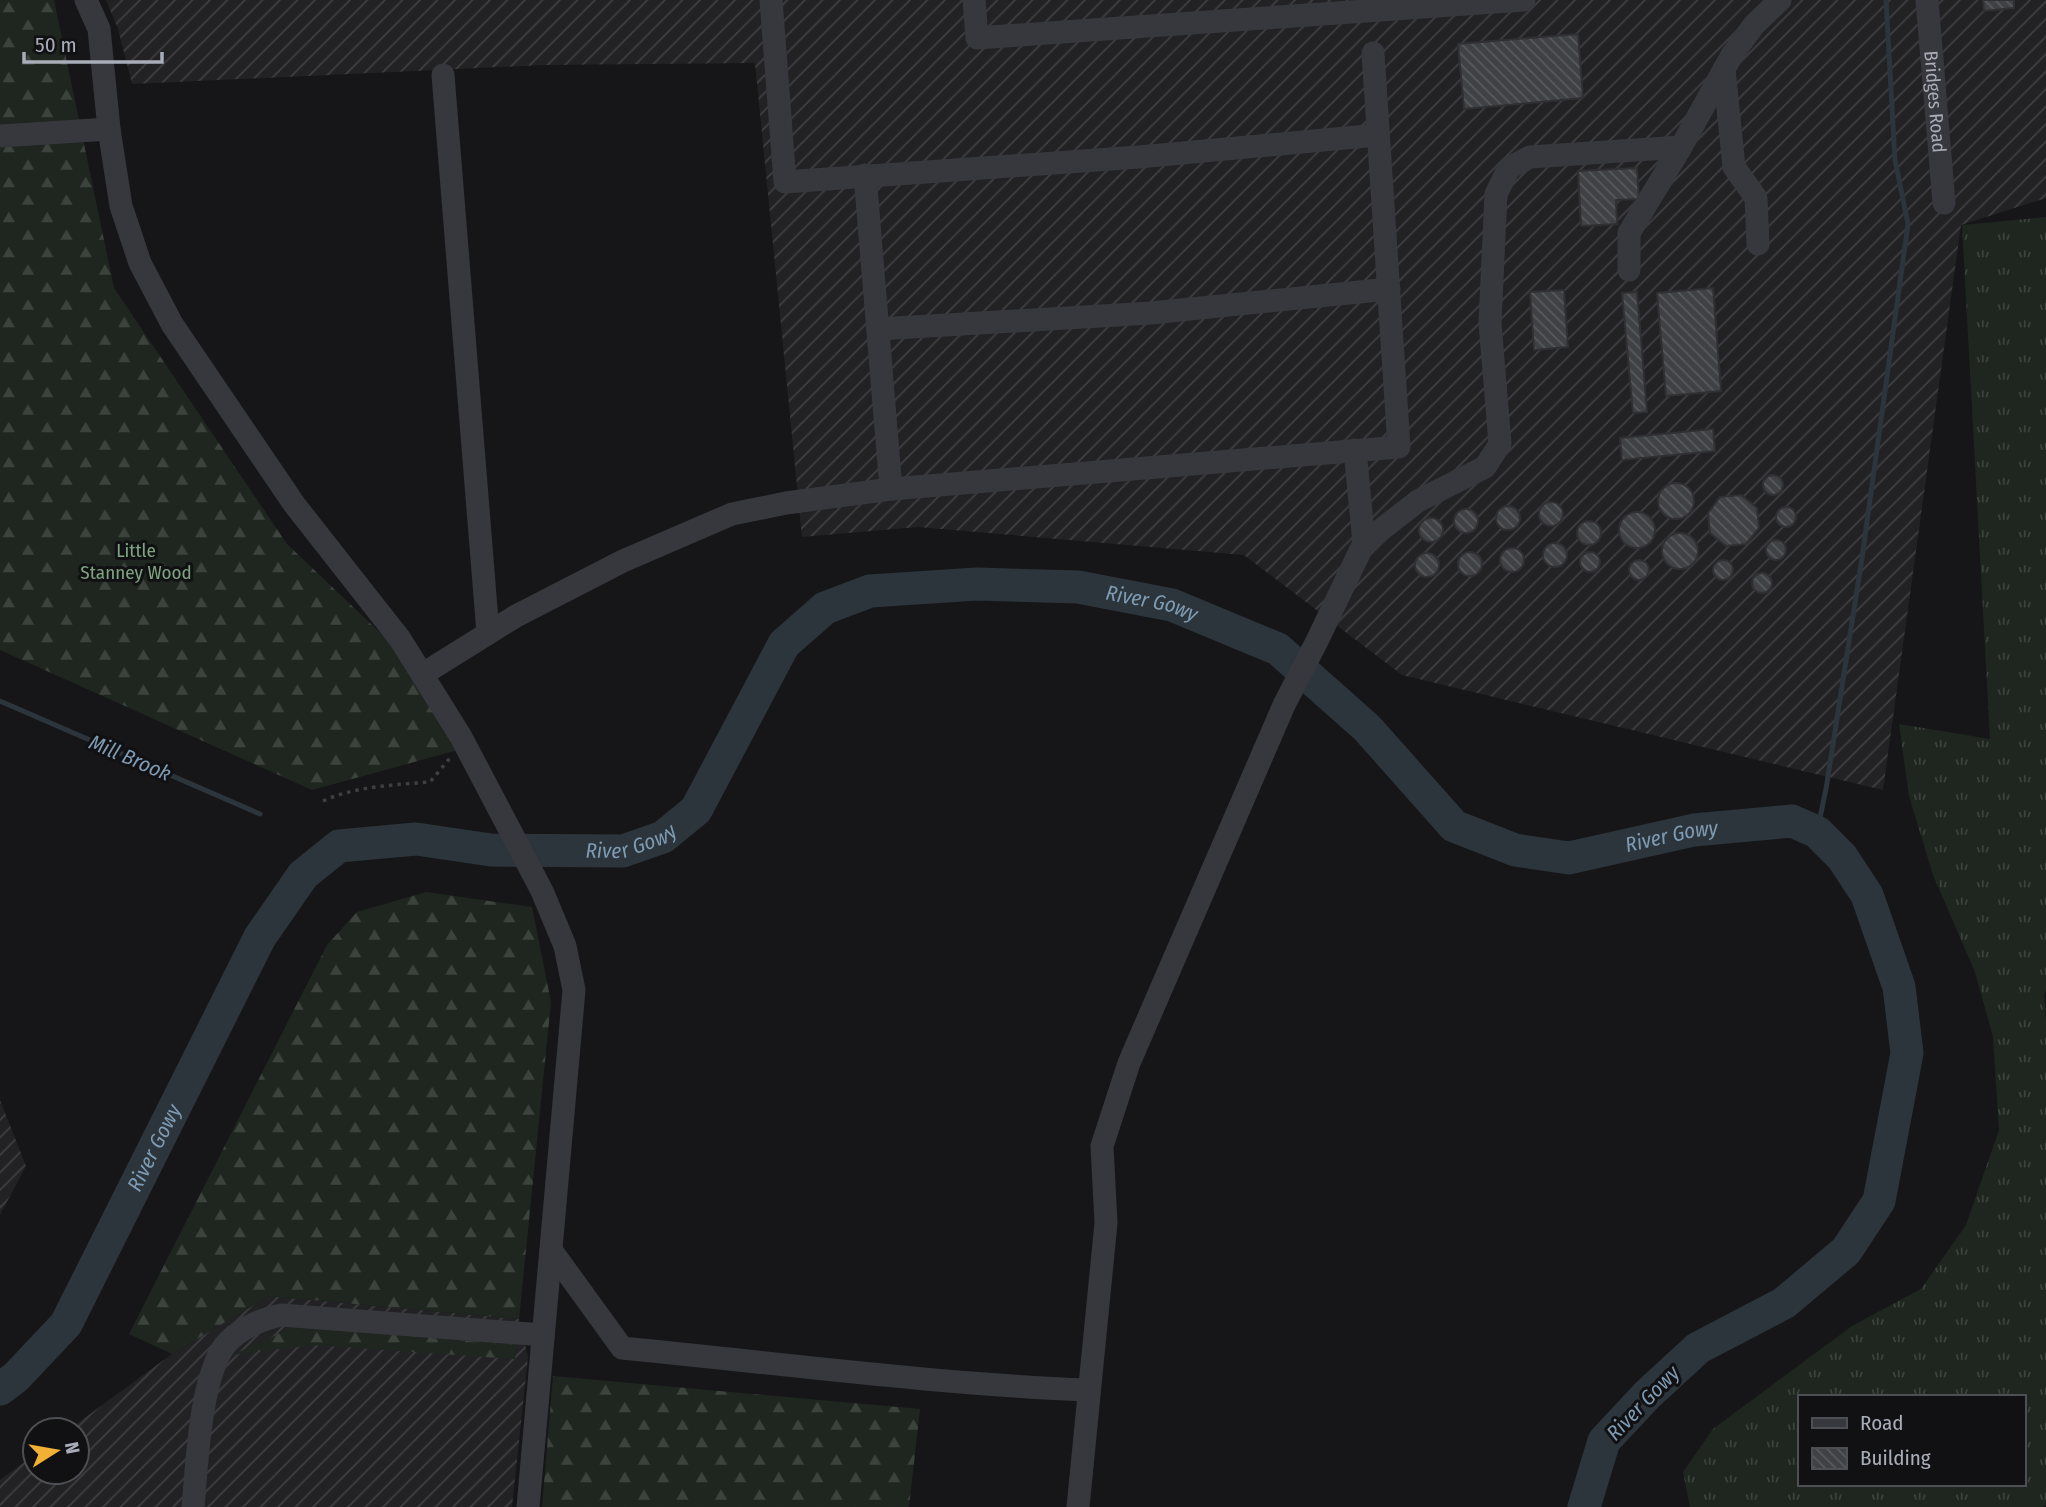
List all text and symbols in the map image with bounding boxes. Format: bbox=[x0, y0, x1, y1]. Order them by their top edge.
scale bar bbox=[24, 21, 163, 65]
text: 50 m bbox=[35, 32, 77, 58]
street label: Bridges Road bbox=[1919, 50, 1951, 153]
park label: Little Stanney Wood bbox=[80, 539, 192, 584]
water label: River Gowy bbox=[1104, 580, 1202, 628]
water label: Mill Brook bbox=[85, 729, 175, 787]
water label: River Gowy bbox=[1623, 815, 1720, 858]
water label: River Gowy bbox=[585, 818, 683, 864]
water label: River Gowy bbox=[122, 1099, 187, 1196]
water label: River Gowy bbox=[1601, 1360, 1685, 1446]
legend bbox=[1798, 1395, 2025, 1486]
text: Road bbox=[1860, 1410, 1904, 1436]
north arrow bbox=[21, 1416, 91, 1486]
text: N bbox=[60, 1440, 85, 1456]
text: Building bbox=[1860, 1445, 1931, 1471]

